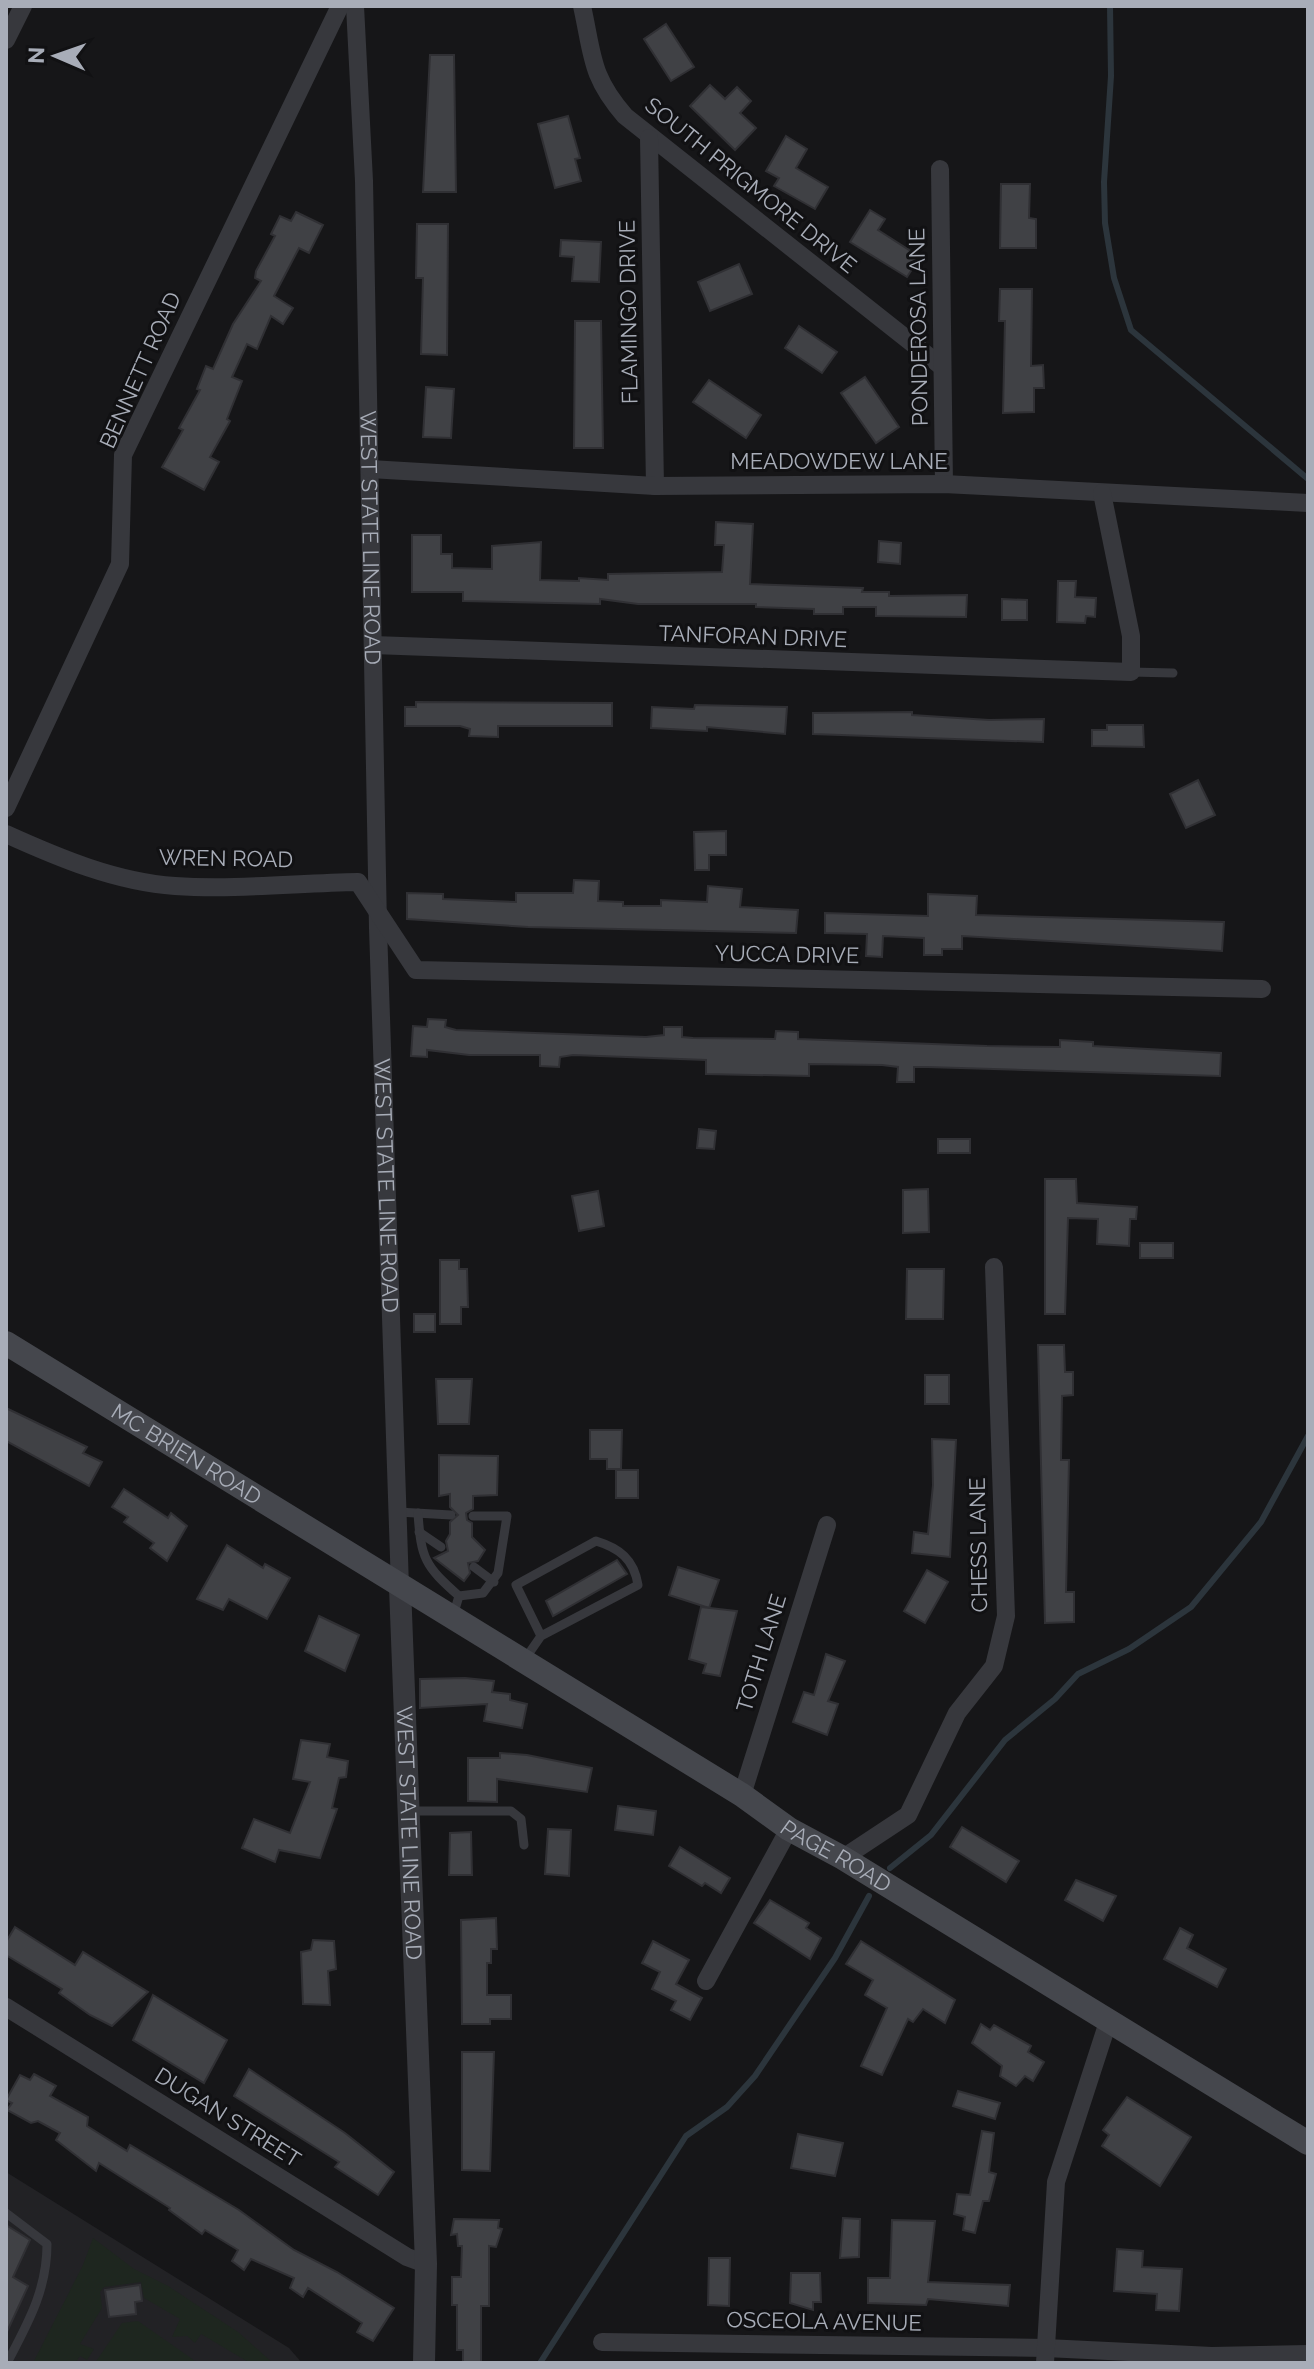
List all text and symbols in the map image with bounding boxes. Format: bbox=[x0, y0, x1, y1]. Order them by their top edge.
north arrow bbox=[16, 16, 96, 96]
text: N bbox=[23, 46, 49, 64]
street label: SOUTH PRIGMORE DRIVE bbox=[640, 92, 862, 278]
street label: FLAMINGO DRIVE bbox=[613, 220, 643, 404]
street label: PONDEROSA LANE bbox=[903, 228, 933, 426]
street label: BENNETT ROAD bbox=[94, 288, 186, 452]
street label: WEST STATE LINE ROAD bbox=[355, 410, 386, 665]
street label: MEADOWDEW LANE bbox=[730, 448, 948, 474]
street label: TANFORAN DRIVE bbox=[658, 620, 848, 652]
street label: WREN ROAD bbox=[159, 844, 293, 872]
street label: YUCCA DRIVE bbox=[715, 940, 859, 968]
street label: WEST STATE LINE ROAD bbox=[369, 1058, 404, 1313]
street label: MC BRIEN ROAD bbox=[107, 1398, 267, 1510]
street label: CHESS LANE bbox=[964, 1477, 992, 1613]
street label: TOTH LANE bbox=[731, 1591, 791, 1715]
street label: WEST STATE LINE ROAD bbox=[392, 1705, 427, 1960]
street label: PAGE ROAD bbox=[776, 1814, 896, 1897]
street label: DUGAN STREET bbox=[150, 2062, 306, 2173]
street label: OSCEOLA AVENUE bbox=[726, 2306, 922, 2336]

